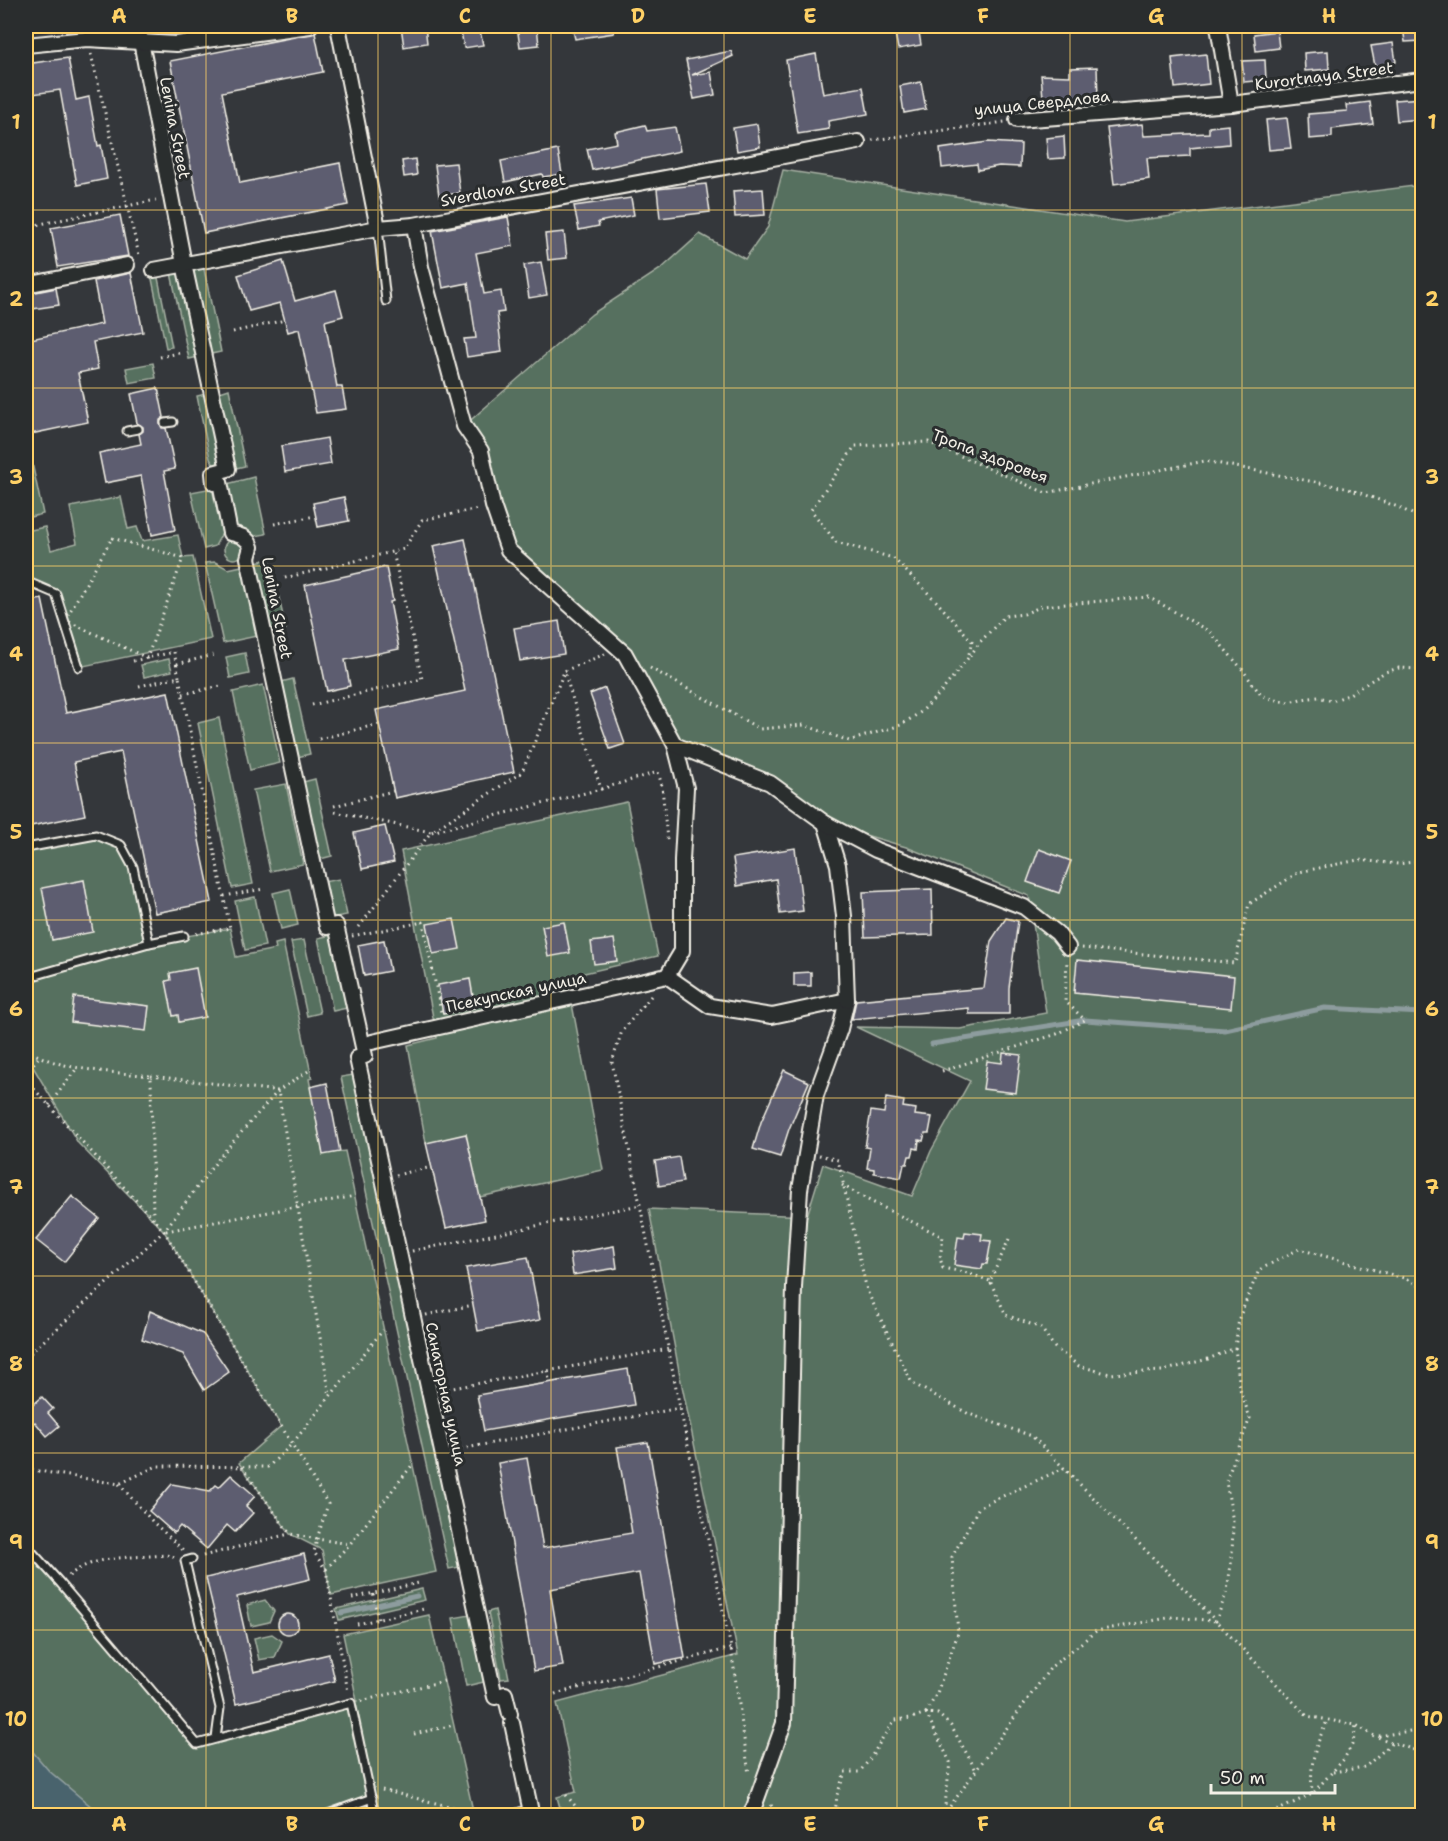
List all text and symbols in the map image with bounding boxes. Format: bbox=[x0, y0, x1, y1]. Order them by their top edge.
text: A bbox=[111, 3, 127, 29]
text: B bbox=[286, 3, 298, 29]
text: C bbox=[459, 3, 471, 29]
text: D bbox=[631, 3, 645, 29]
text: E bbox=[803, 3, 817, 29]
text: F bbox=[977, 3, 989, 29]
text: G bbox=[1148, 3, 1164, 29]
text: H bbox=[1322, 3, 1336, 29]
street label: Kurortnaya Street bbox=[1253, 57, 1395, 95]
street label: Lenina Street bbox=[155, 75, 195, 181]
street label: улица Свердлова bbox=[973, 85, 1111, 121]
text: 1 bbox=[11, 109, 21, 135]
text: 1 bbox=[1427, 109, 1437, 135]
street label: Sverdlova Street bbox=[439, 169, 567, 211]
text: 2 bbox=[9, 286, 23, 312]
text: 2 bbox=[1425, 286, 1439, 312]
street label: Тропа здоровья bbox=[929, 424, 1051, 488]
text: 3 bbox=[9, 464, 23, 490]
text: 3 bbox=[1425, 464, 1439, 490]
street label: Lenina Street bbox=[257, 555, 297, 661]
text: 4 bbox=[9, 641, 23, 667]
text: 4 bbox=[1425, 641, 1439, 667]
text: 5 bbox=[10, 819, 22, 845]
text: 5 bbox=[1426, 819, 1438, 845]
street label: Псекупская улица bbox=[444, 967, 588, 1017]
text: 6 bbox=[9, 996, 23, 1022]
text: 6 bbox=[1425, 996, 1439, 1022]
text: 7 bbox=[9, 1174, 23, 1200]
text: 7 bbox=[1425, 1174, 1439, 1200]
street label: Санаторная улица bbox=[421, 1320, 471, 1468]
text: 8 bbox=[9, 1351, 23, 1377]
text: 8 bbox=[1425, 1351, 1439, 1377]
text: 9 bbox=[9, 1529, 23, 1555]
text: 9 bbox=[1425, 1529, 1439, 1555]
text: 10 bbox=[5, 1706, 27, 1732]
text: 10 bbox=[1421, 1706, 1443, 1732]
scale bar bbox=[1211, 1757, 1336, 1795]
text: 50 m bbox=[1220, 1766, 1265, 1790]
text: A bbox=[111, 1811, 127, 1837]
text: B bbox=[286, 1811, 298, 1837]
text: C bbox=[459, 1811, 471, 1837]
text: D bbox=[631, 1811, 645, 1837]
text: E bbox=[803, 1811, 817, 1837]
text: F bbox=[977, 1811, 989, 1837]
text: G bbox=[1148, 1811, 1164, 1837]
text: H bbox=[1322, 1811, 1336, 1837]

